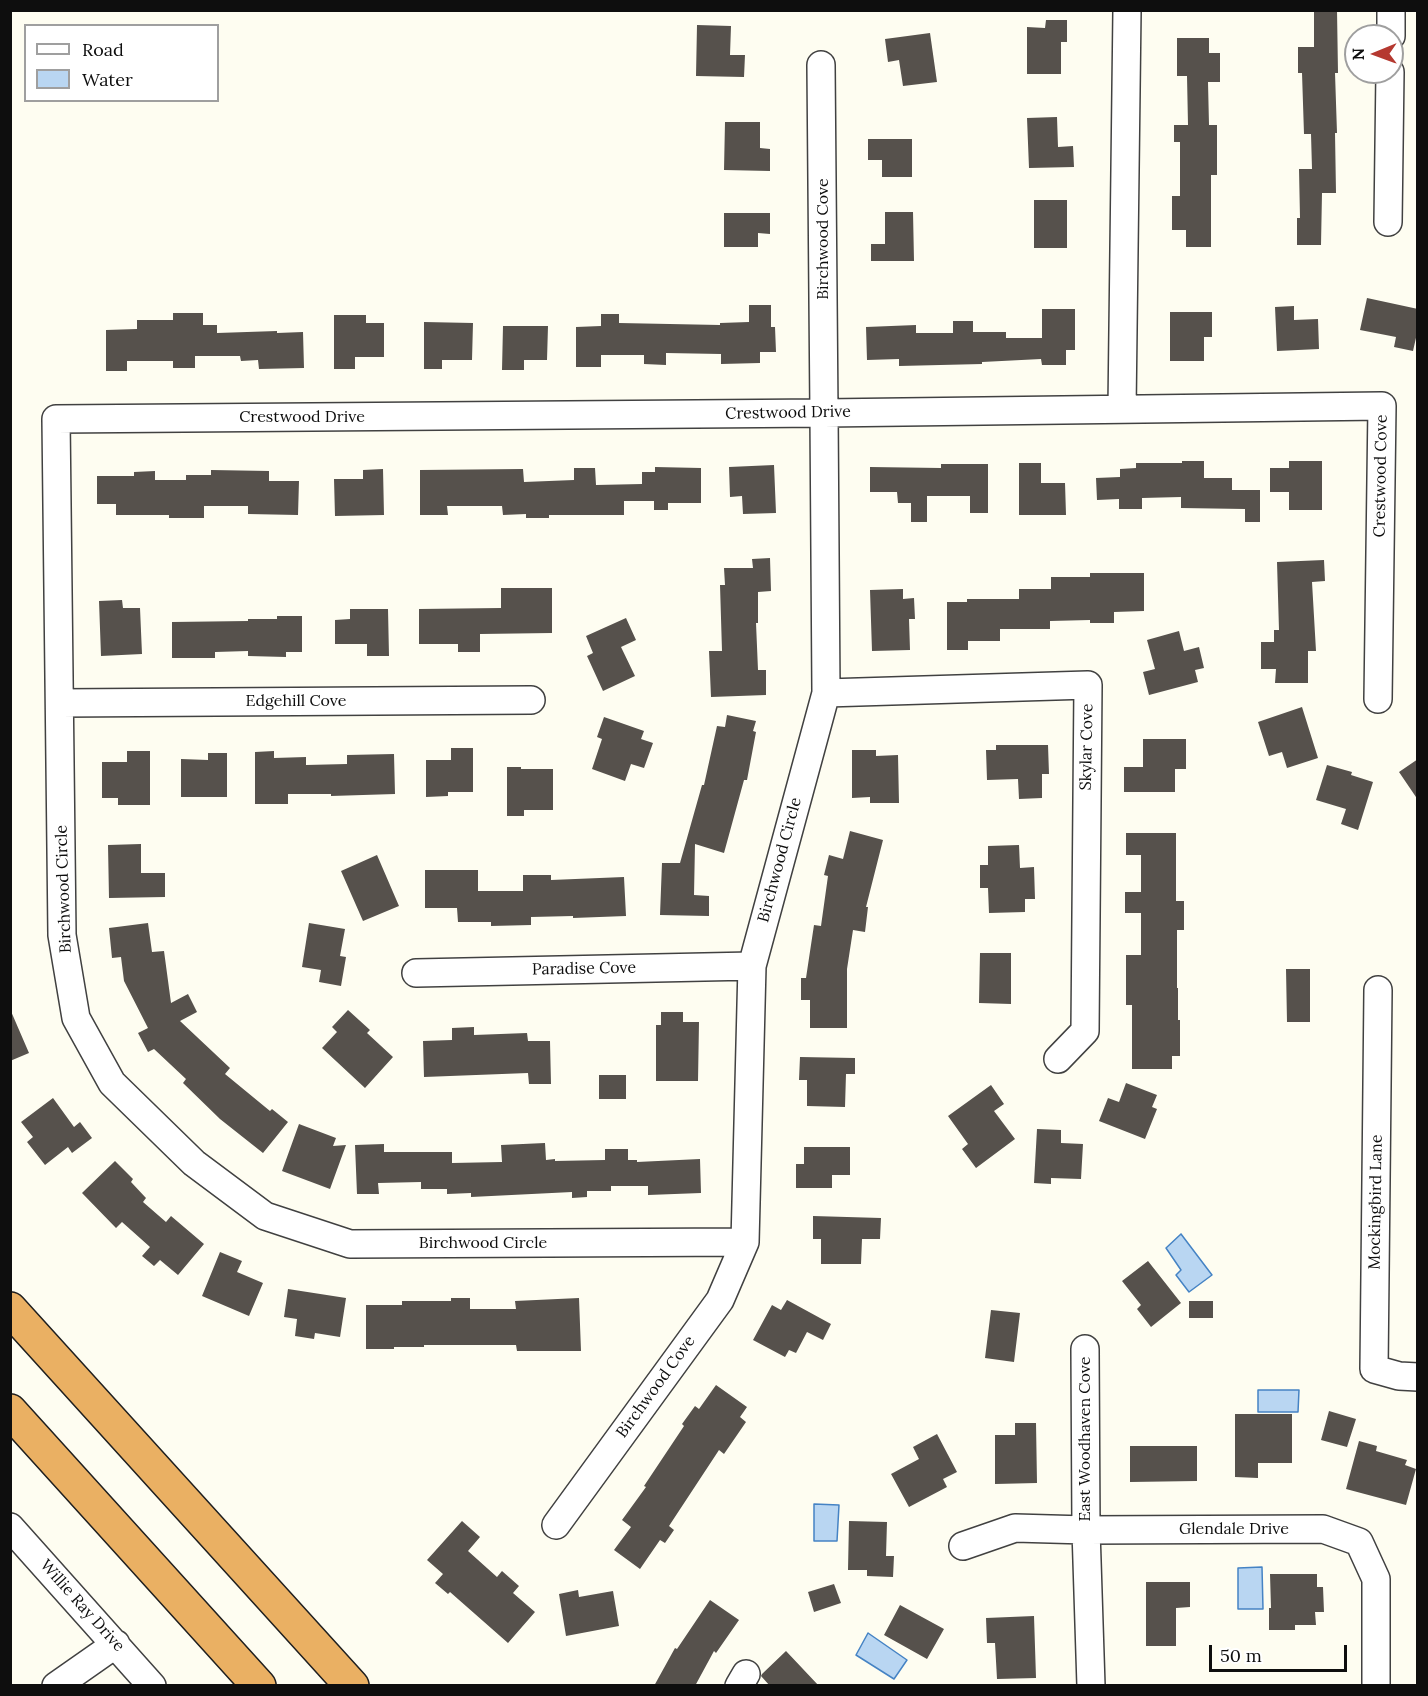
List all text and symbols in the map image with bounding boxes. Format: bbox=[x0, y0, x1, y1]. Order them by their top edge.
legend bbox=[24, 24, 219, 102]
north arrow bbox=[1344, 24, 1404, 84]
text: Road bbox=[82, 38, 124, 61]
text: N bbox=[1348, 48, 1368, 61]
text: Water bbox=[82, 68, 133, 91]
street label: Birchwood Cove bbox=[813, 178, 833, 300]
street label: Crestwood Drive bbox=[725, 402, 851, 424]
street label: Crestwood Drive bbox=[239, 407, 365, 427]
street label: Crestwood Cove bbox=[1370, 414, 1392, 538]
street label: Edgehill Cove bbox=[245, 691, 347, 711]
street label: Skylar Cove bbox=[1077, 703, 1097, 791]
street label: Birchwood Circle bbox=[754, 796, 806, 924]
street label: Birchwood Circle bbox=[52, 825, 76, 953]
street label: Paradise Cove bbox=[532, 958, 636, 980]
street label: Mockingbird Lane bbox=[1365, 1134, 1387, 1270]
street label: Birchwood Circle bbox=[419, 1233, 547, 1253]
street label: Birchwood Cove bbox=[613, 1332, 699, 1442]
street label: East Woodhaven Cove bbox=[1075, 1357, 1095, 1521]
street label: Glendale Drive bbox=[1179, 1519, 1289, 1539]
street label: Willie Ray Drive bbox=[36, 1556, 128, 1656]
scale bar bbox=[1212, 1633, 1350, 1671]
text: 50 m bbox=[1220, 1644, 1262, 1667]

